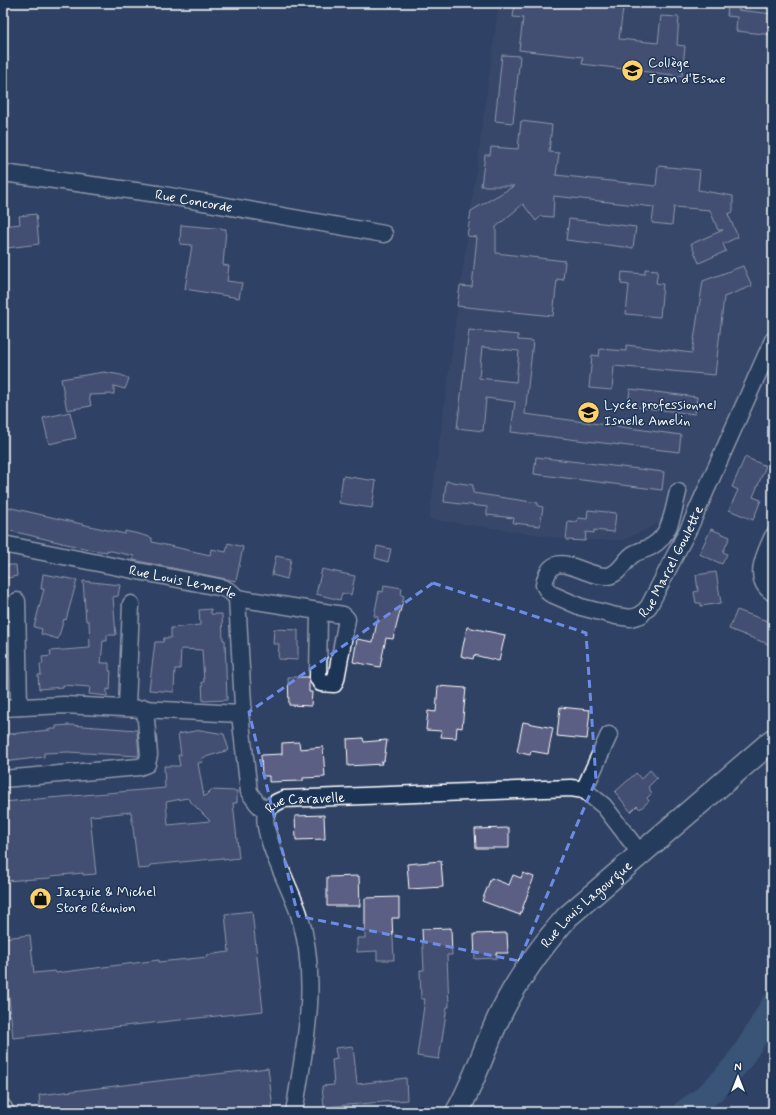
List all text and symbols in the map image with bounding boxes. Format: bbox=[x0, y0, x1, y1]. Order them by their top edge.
place label: Collège Jean d'Esme bbox=[648, 54, 726, 88]
school or university icon: Collège Jean d'Esme bbox=[619, 57, 645, 83]
street label: Rue Concorde bbox=[154, 186, 234, 217]
place label: Lycée professionnel Isnelle Amelin bbox=[604, 396, 716, 430]
school or university icon: Lycée professionnel Isnelle Amelin bbox=[575, 399, 601, 425]
street label: Rue Marcel Goulette bbox=[635, 503, 708, 622]
street label: Rue Louis Lemerle bbox=[127, 561, 241, 603]
street label: Rue Caravelle bbox=[261, 789, 346, 817]
street label: Rue Louis Lagourgue bbox=[537, 857, 636, 952]
place label: Jacquie & Michel Store Réunion bbox=[56, 883, 156, 917]
shop icon: Jacquie & Michel Store Réunion bbox=[27, 886, 53, 912]
north arrow bbox=[718, 1057, 758, 1097]
text: N bbox=[734, 1061, 742, 1075]

